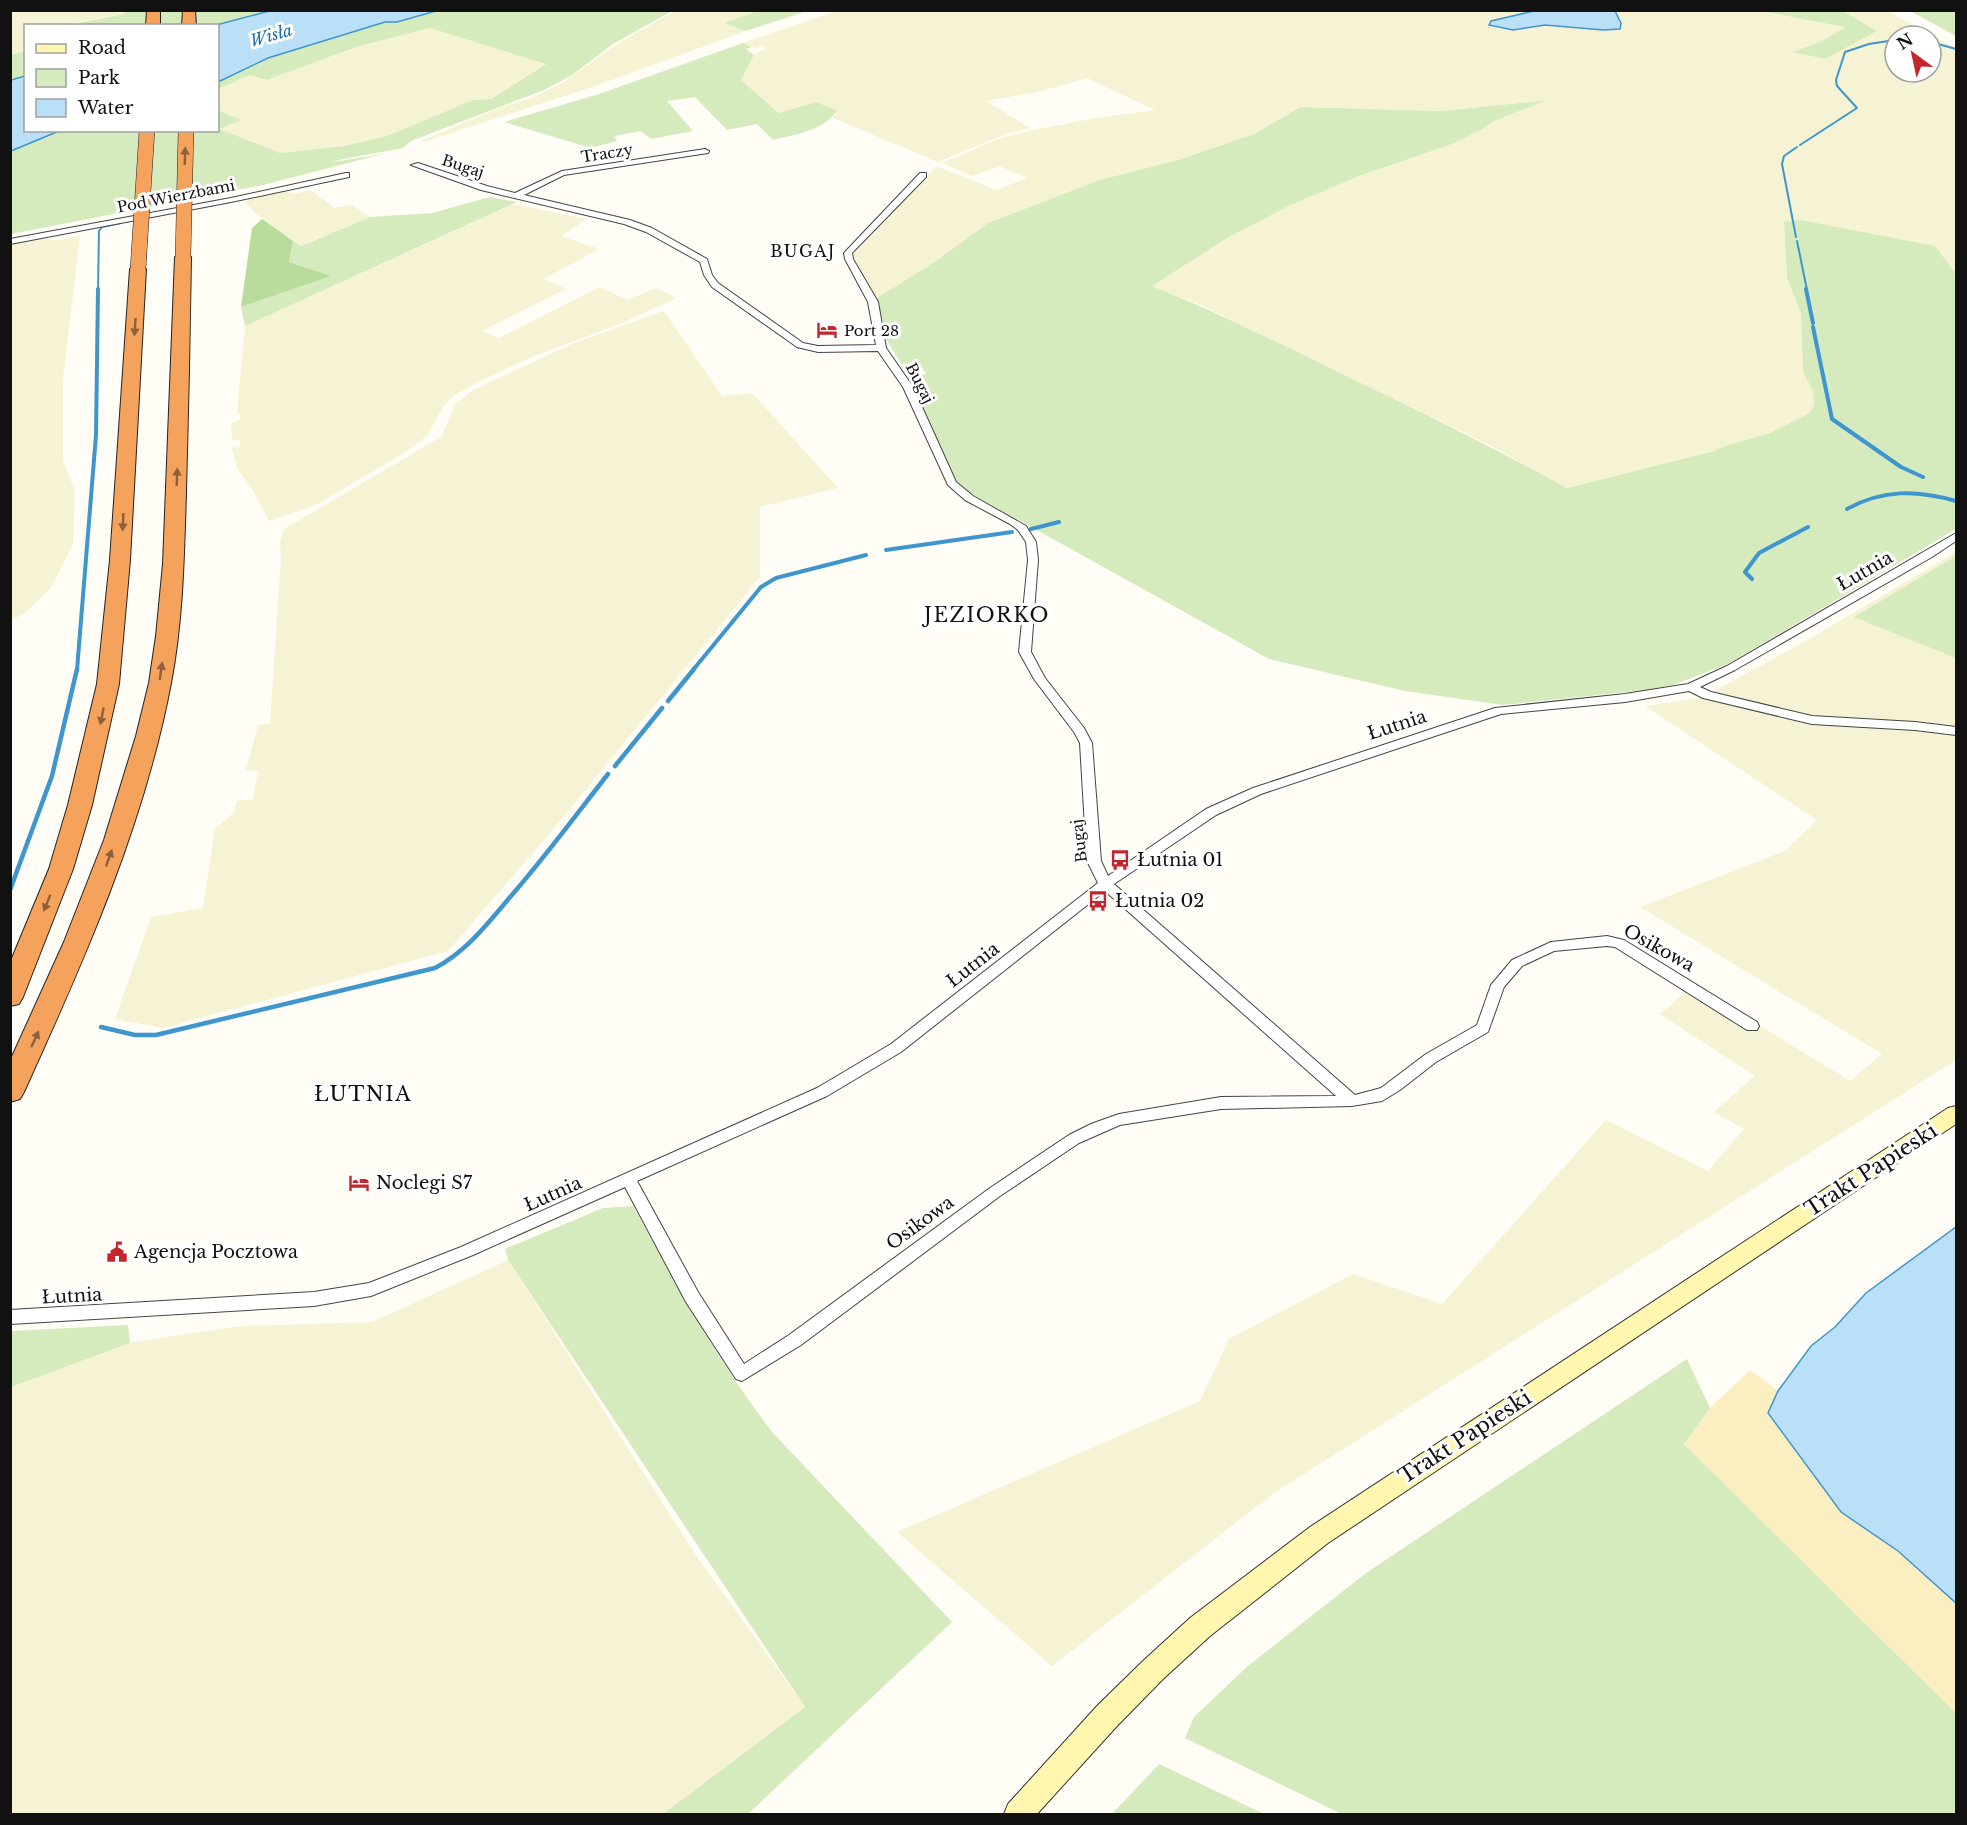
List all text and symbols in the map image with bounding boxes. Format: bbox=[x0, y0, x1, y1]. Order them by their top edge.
water label: Wisła bbox=[248, 19, 294, 51]
legend bbox=[24, 24, 219, 132]
north arrow bbox=[1883, 24, 1943, 84]
text: N bbox=[1893, 29, 1917, 54]
text: Road bbox=[78, 37, 126, 59]
text: Park bbox=[78, 67, 120, 89]
text: Water bbox=[77, 97, 134, 119]
street label: Traczy bbox=[580, 139, 635, 166]
one-way arrow bbox=[181, 147, 190, 166]
street label: Bugaj bbox=[439, 150, 487, 182]
street label: Pod Wierzbami bbox=[115, 175, 237, 217]
district label: BUGAJ bbox=[770, 241, 836, 261]
one-way arrow bbox=[130, 318, 139, 337]
hotel icon: Port 28 bbox=[815, 318, 839, 342]
place label: Port 28 bbox=[844, 321, 899, 340]
street label: Bugaj bbox=[902, 359, 938, 407]
one-way arrow bbox=[172, 467, 182, 486]
one-way arrow bbox=[118, 512, 127, 531]
street label: Łutnia bbox=[1833, 546, 1897, 596]
district label: JEZIORKO bbox=[921, 603, 1050, 627]
one-way arrow bbox=[157, 661, 166, 680]
street label: Łutnia bbox=[1365, 705, 1429, 745]
one-way arrow bbox=[97, 706, 106, 725]
street label: Bugaj bbox=[1067, 818, 1091, 864]
bus stop icon: Łutnia 01 bbox=[1108, 848, 1132, 872]
one-way arrow bbox=[105, 849, 114, 867]
place label: Łutnia 01 bbox=[1137, 849, 1223, 871]
bus stop icon: Łutnia 02 bbox=[1086, 889, 1110, 913]
place label: Łutnia 02 bbox=[1115, 890, 1204, 912]
one-way arrow bbox=[42, 894, 52, 912]
street label: Osikowa bbox=[1619, 919, 1699, 977]
street label: Łutnia bbox=[942, 938, 1004, 992]
one-way arrow bbox=[31, 1030, 40, 1047]
district label: ŁUTNIA bbox=[314, 1082, 412, 1106]
street label: Trakt Papieski bbox=[1800, 1117, 1942, 1223]
hotel icon: Noclegi S7 bbox=[347, 1171, 371, 1195]
place label: Noclegi S7 bbox=[376, 1172, 473, 1194]
street label: Łutnia bbox=[521, 1172, 585, 1216]
street label: Osikowa bbox=[882, 1191, 958, 1255]
public building icon: Agencja Pocztowa bbox=[105, 1240, 129, 1264]
place label: Agencja Pocztowa bbox=[133, 1241, 298, 1263]
street label: Łutnia bbox=[41, 1283, 103, 1309]
street label: Trakt Papieski bbox=[1394, 1384, 1536, 1490]

